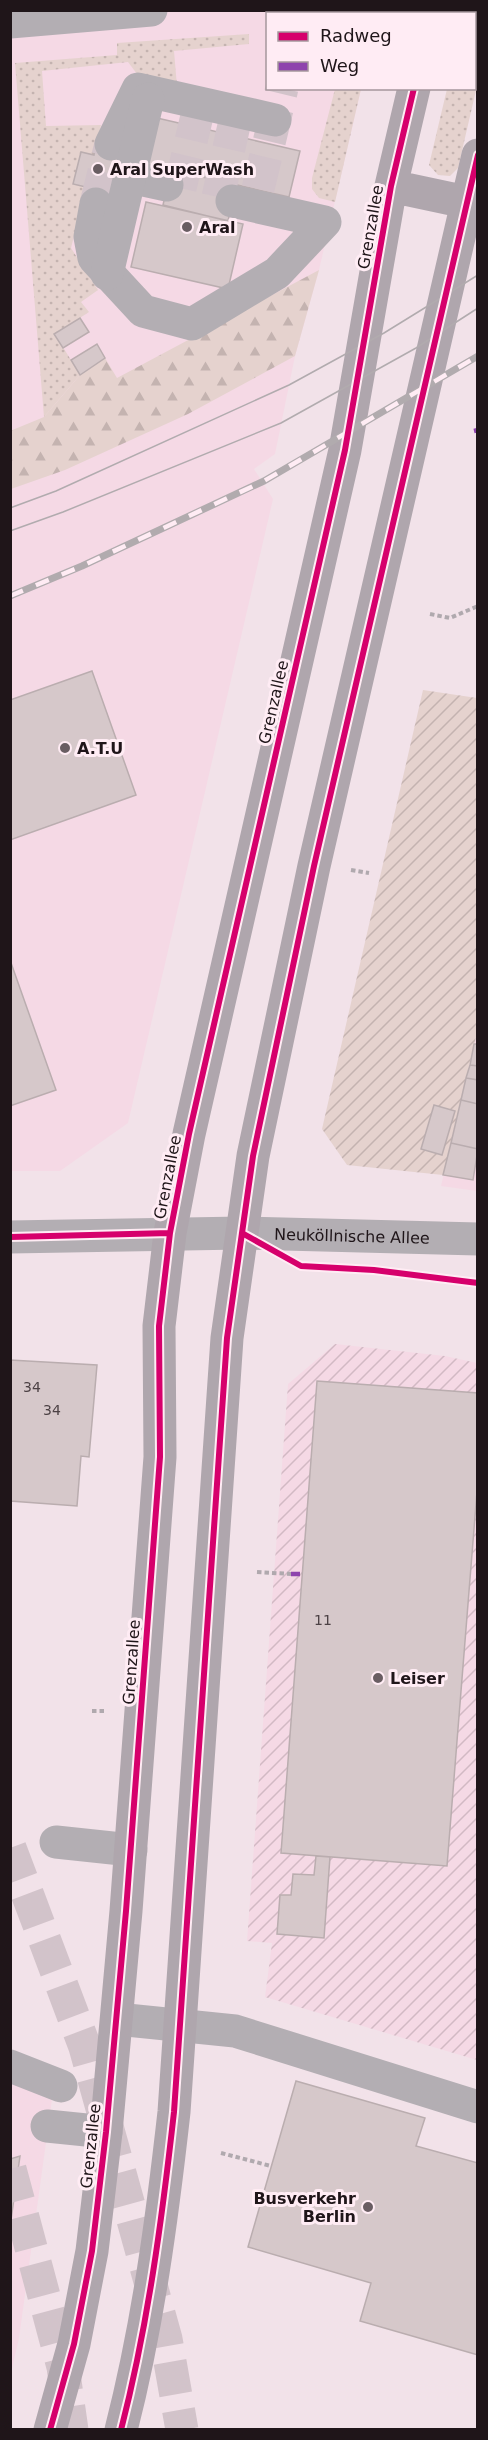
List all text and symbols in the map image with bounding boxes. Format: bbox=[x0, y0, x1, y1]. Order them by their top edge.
legend bbox=[266, 12, 476, 90]
text: Radweg bbox=[320, 25, 392, 46]
text: Weg bbox=[320, 55, 359, 76]
place label: Aral SuperWash bbox=[110, 160, 254, 179]
marker: Aral SuperWash bbox=[91, 162, 105, 176]
street label: Grenzallee bbox=[354, 183, 387, 271]
place label: Aral bbox=[199, 218, 236, 237]
marker: Aral bbox=[180, 220, 194, 234]
street label: Grenzallee bbox=[255, 658, 292, 746]
place label: A.T.U bbox=[77, 739, 123, 758]
marker: A.T.U bbox=[58, 741, 72, 755]
street label: Grenzallee bbox=[150, 1133, 185, 1221]
street label: Neuköllnische Allee bbox=[274, 1225, 430, 1248]
house number: 34 bbox=[23, 1379, 41, 1395]
house number: 34 bbox=[43, 1402, 61, 1418]
house number: 11 bbox=[314, 1612, 332, 1628]
street label: Grenzallee bbox=[119, 1619, 144, 1705]
place label: Leiser bbox=[390, 1669, 445, 1688]
marker: Leiser bbox=[371, 1671, 385, 1685]
street label: Grenzallee bbox=[77, 2103, 104, 2190]
place label: Busverkehr Berlin bbox=[253, 2189, 356, 2226]
marker: Busverkehr Berlin bbox=[361, 2200, 375, 2214]

